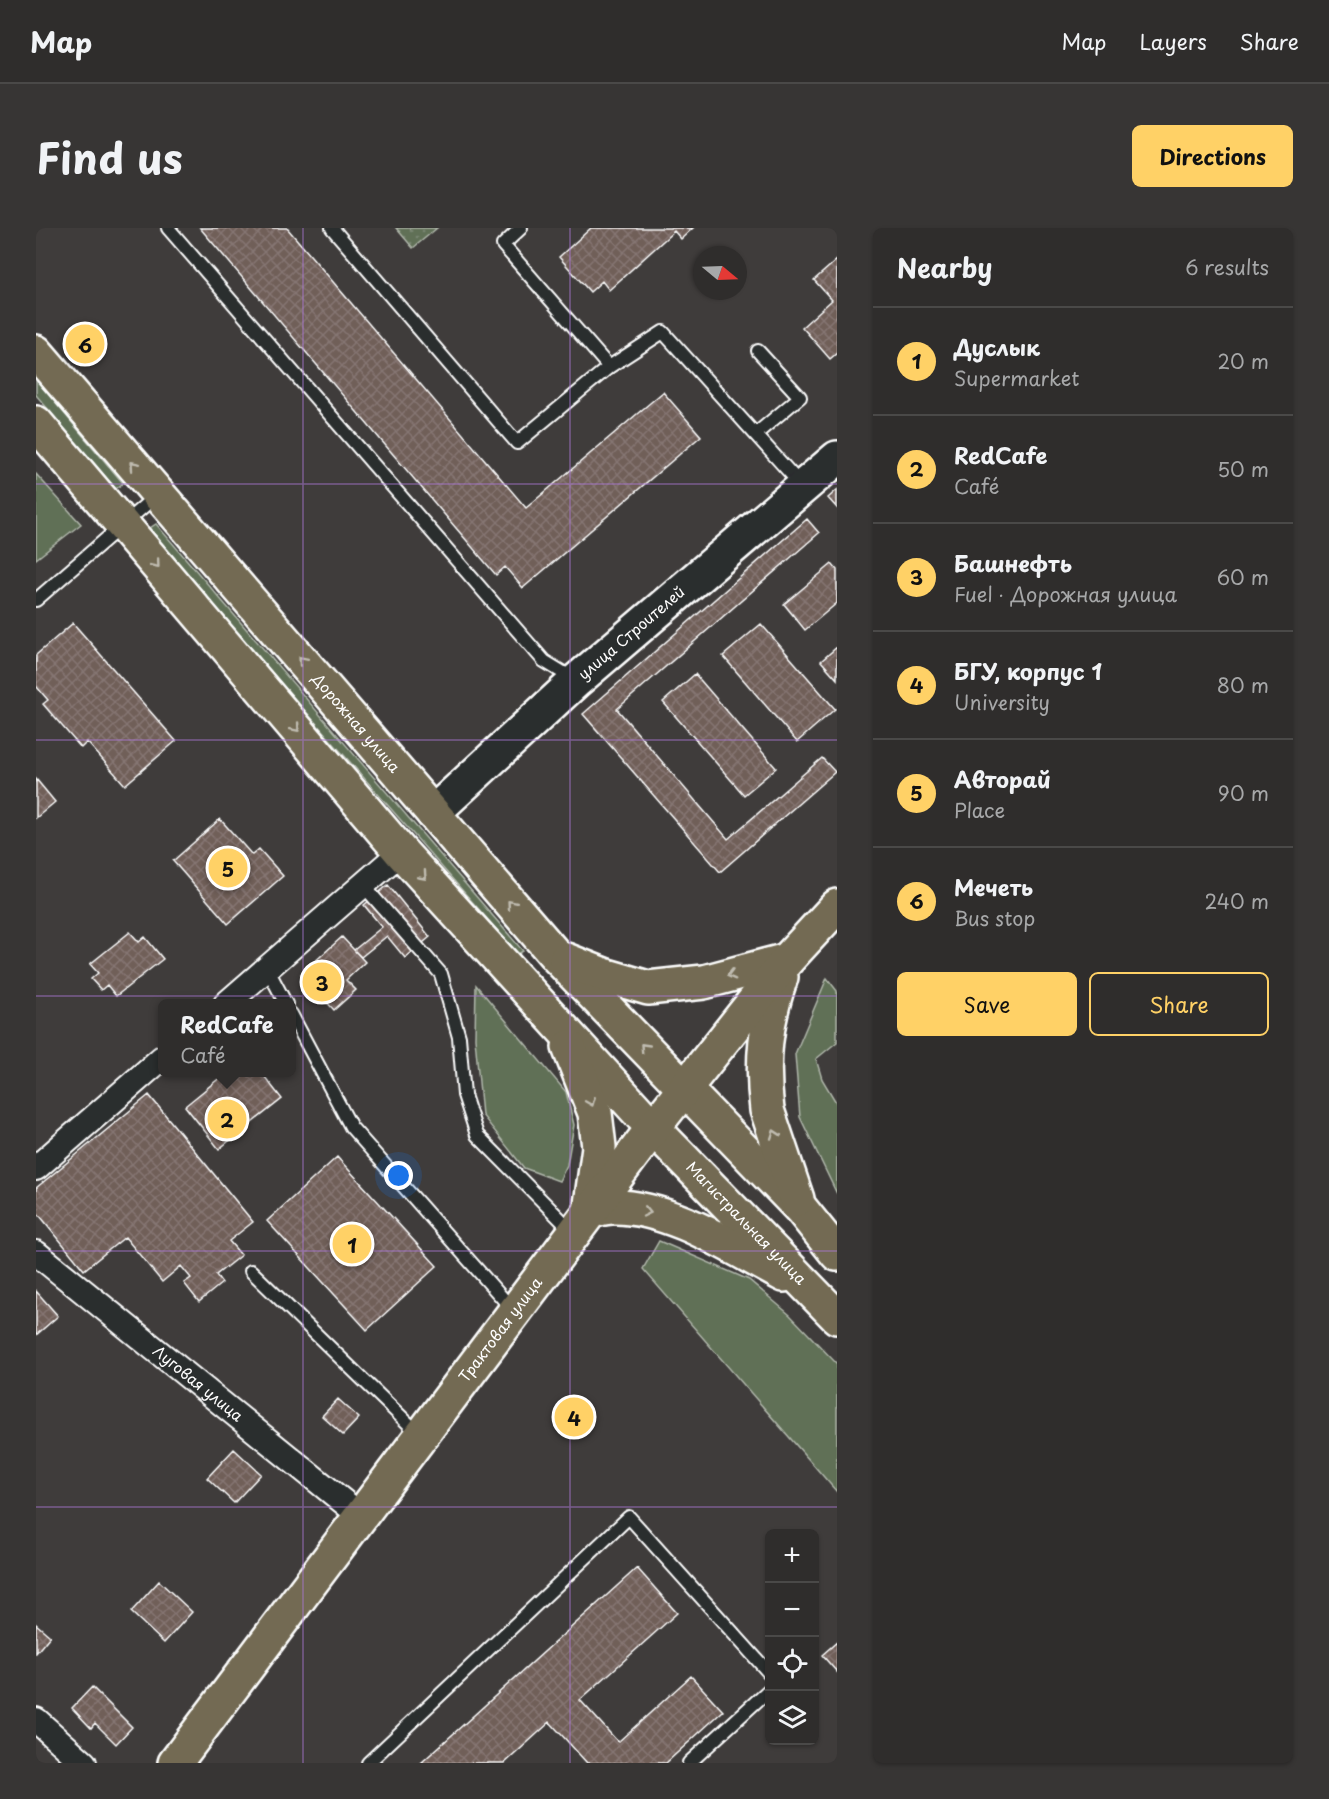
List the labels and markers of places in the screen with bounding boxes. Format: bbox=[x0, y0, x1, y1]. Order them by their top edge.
pin: 6 bbox=[65, 322, 104, 366]
pin: 5 bbox=[208, 846, 248, 890]
pin: 3 bbox=[302, 960, 342, 1005]
pin: 2 bbox=[208, 1096, 246, 1142]
pin: 1 bbox=[332, 1222, 372, 1266]
pin: 4 bbox=[554, 1394, 594, 1440]

